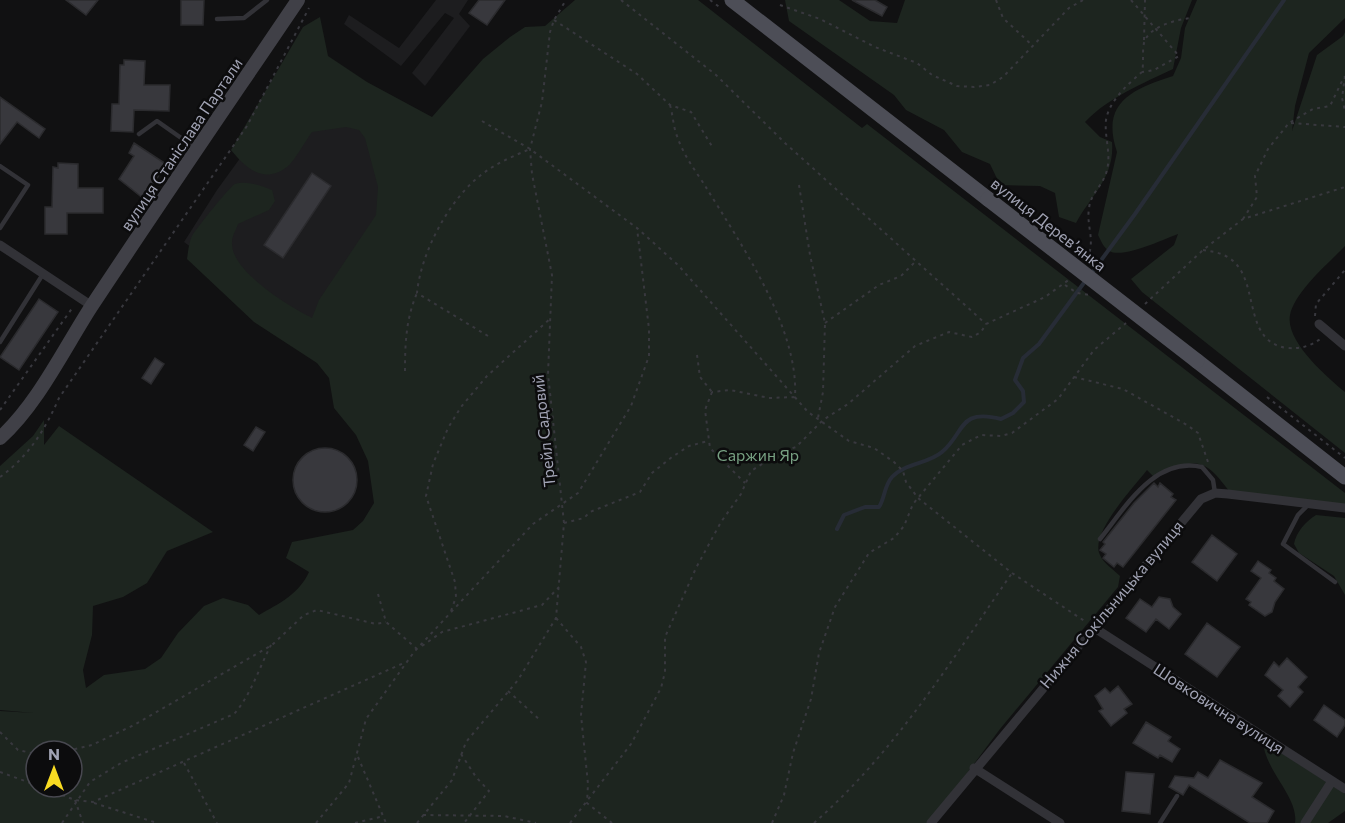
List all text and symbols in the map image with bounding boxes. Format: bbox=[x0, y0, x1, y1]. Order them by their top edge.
street label: вулиця Станіслава Партали bbox=[116, 54, 246, 234]
street label: вулиця Дерев’янка bbox=[988, 173, 1110, 275]
street label: Трейл Садовий bbox=[528, 374, 558, 488]
park label: Саржин Яр bbox=[717, 445, 799, 464]
street label: Нижня Сокільницька вулиця bbox=[1035, 516, 1187, 692]
street label: Шовковична вулиця bbox=[1150, 659, 1288, 757]
north arrow bbox=[24, 739, 84, 799]
text: N bbox=[48, 744, 60, 763]

